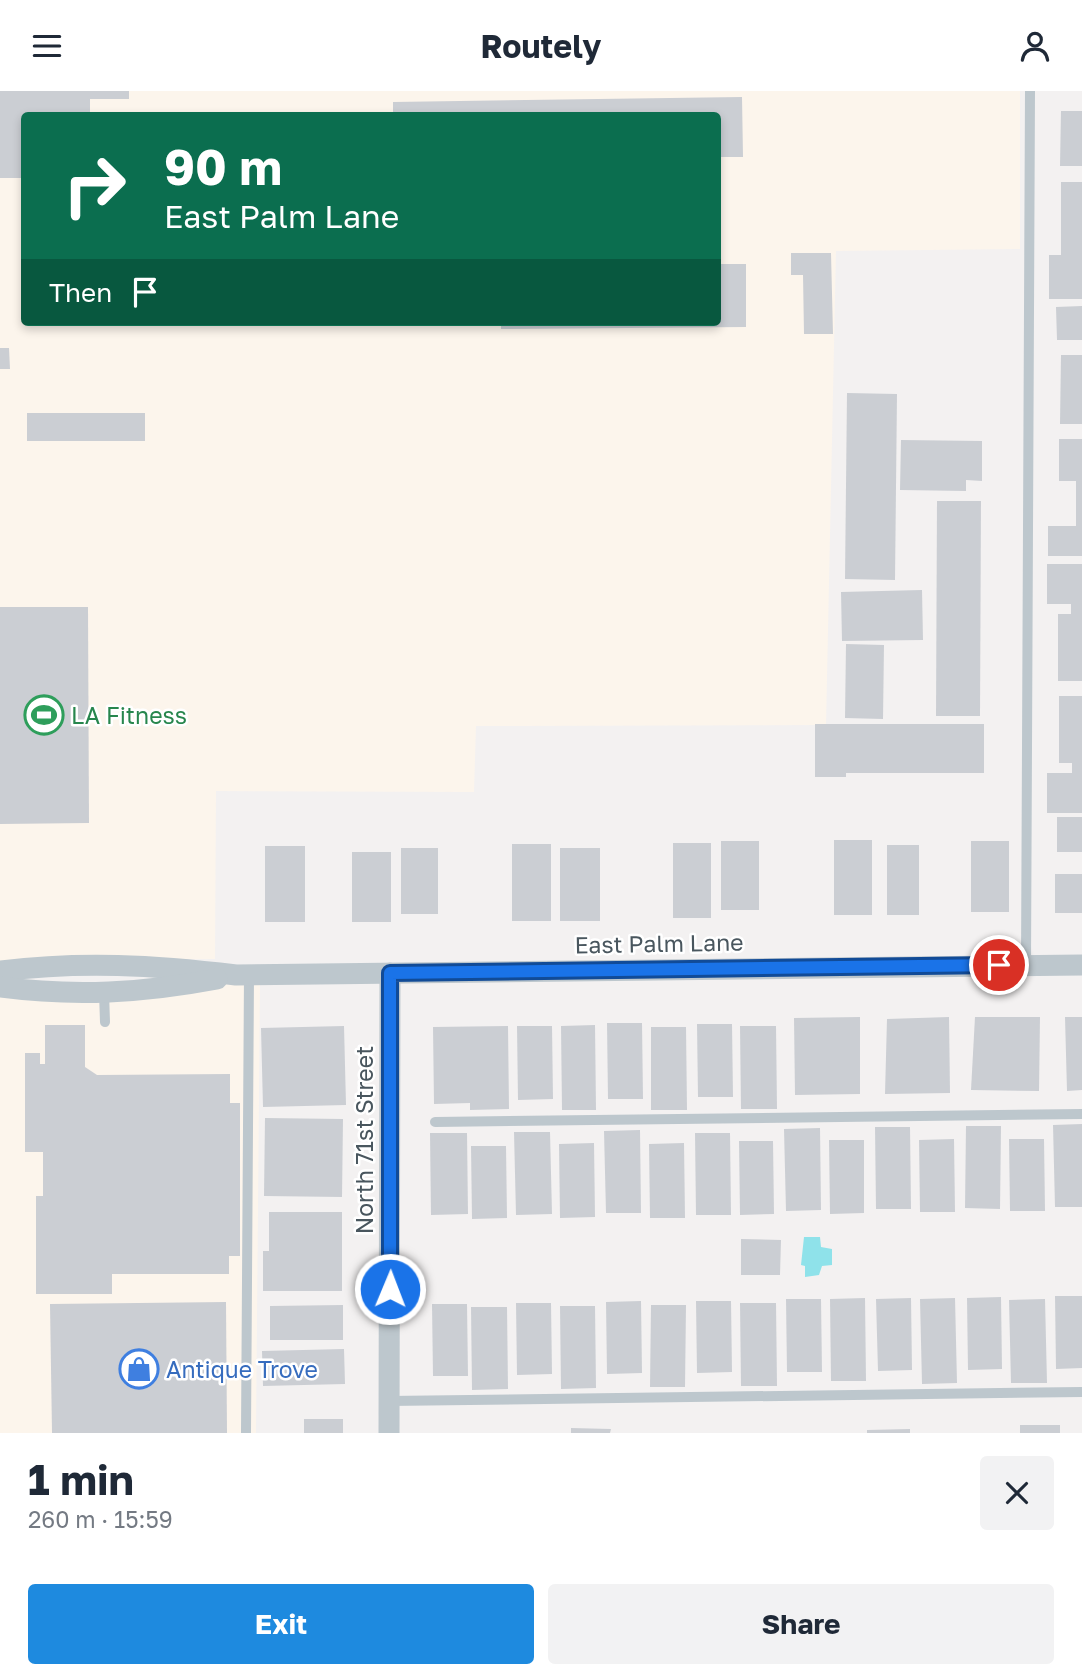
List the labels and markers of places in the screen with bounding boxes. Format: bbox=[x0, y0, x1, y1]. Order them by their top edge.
sports icon: LA Fitness bbox=[23, 694, 65, 736]
place label: LA Fitness bbox=[71, 701, 187, 729]
pin bbox=[969, 935, 1029, 995]
shop icon: Antique Trove bbox=[118, 1348, 160, 1390]
place label: Antique Trove bbox=[166, 1355, 318, 1383]

